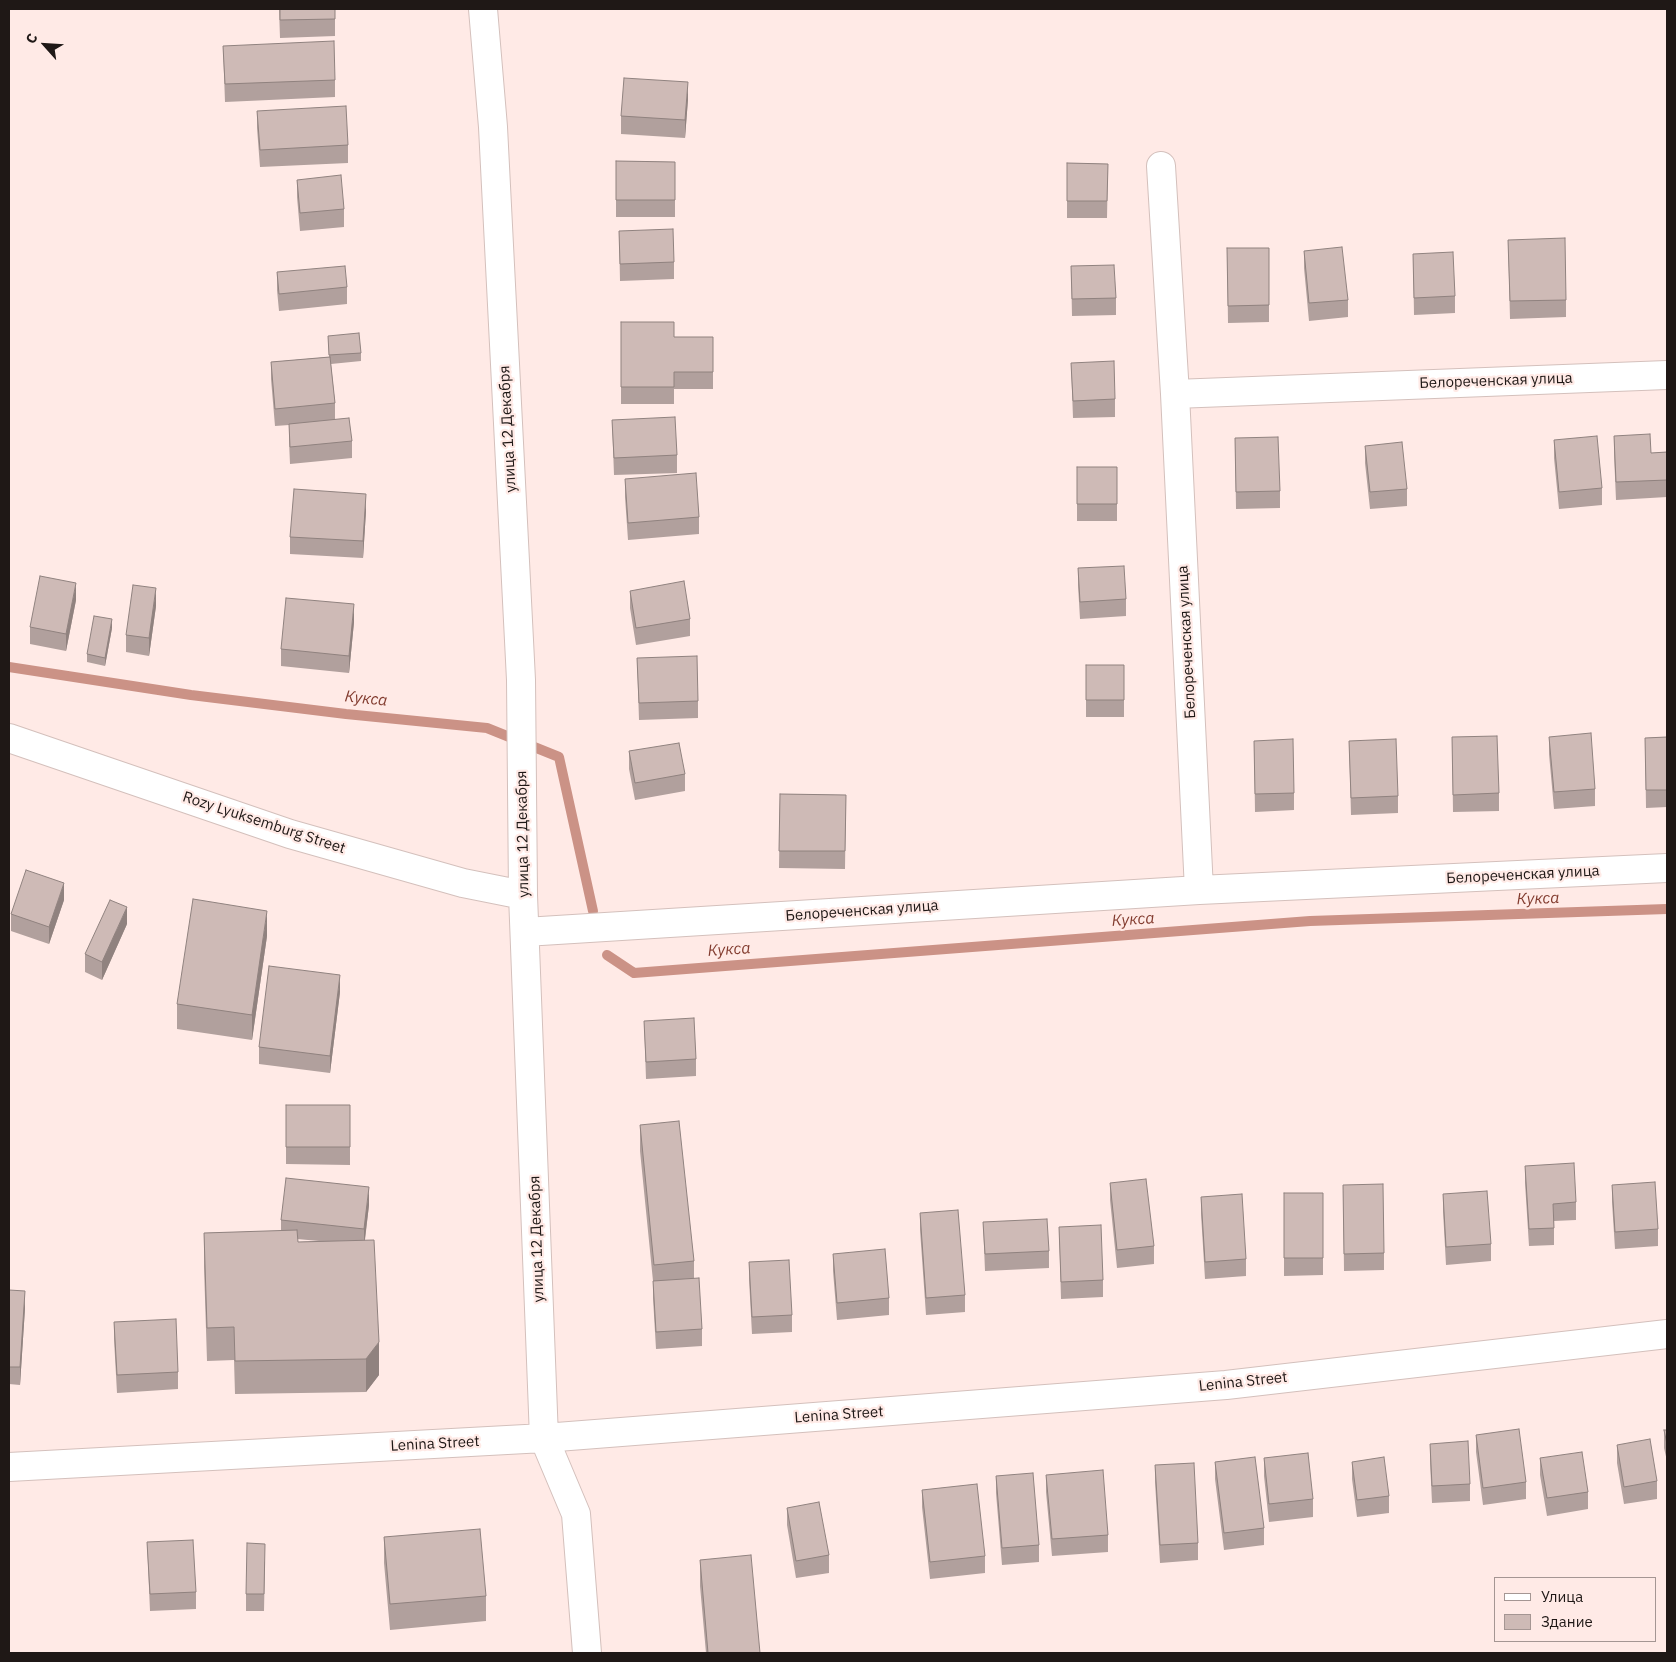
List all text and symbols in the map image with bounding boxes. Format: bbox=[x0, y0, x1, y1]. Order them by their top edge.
north arrow bbox=[20, 20, 70, 70]
text: С bbox=[21, 30, 42, 46]
street label: улица 12 Декабря bbox=[496, 365, 520, 493]
street label: Белореченская улица bbox=[1419, 369, 1573, 393]
street label: Белореченская улица bbox=[1174, 565, 1200, 719]
water label: Кукса bbox=[344, 687, 388, 711]
street label: улица 12 Декабря bbox=[513, 770, 533, 898]
street label: Rozy Lyuksemburg Street bbox=[180, 788, 348, 858]
street label: Белореченская улица bbox=[1446, 862, 1600, 888]
water label: Кукса bbox=[1516, 889, 1560, 909]
street label: Белореченская улица bbox=[785, 897, 939, 925]
water label: Кукса bbox=[1111, 909, 1155, 931]
water label: Кукса bbox=[707, 939, 751, 961]
street label: улица 12 Декабря bbox=[526, 1175, 548, 1303]
street label: Lenina Street bbox=[1198, 1368, 1288, 1396]
street label: Lenina Street bbox=[794, 1403, 884, 1427]
street label: Lenina Street bbox=[390, 1433, 480, 1455]
legend bbox=[1494, 1577, 1656, 1642]
text: Улица bbox=[1541, 1587, 1583, 1606]
text: Здание bbox=[1541, 1612, 1593, 1631]

